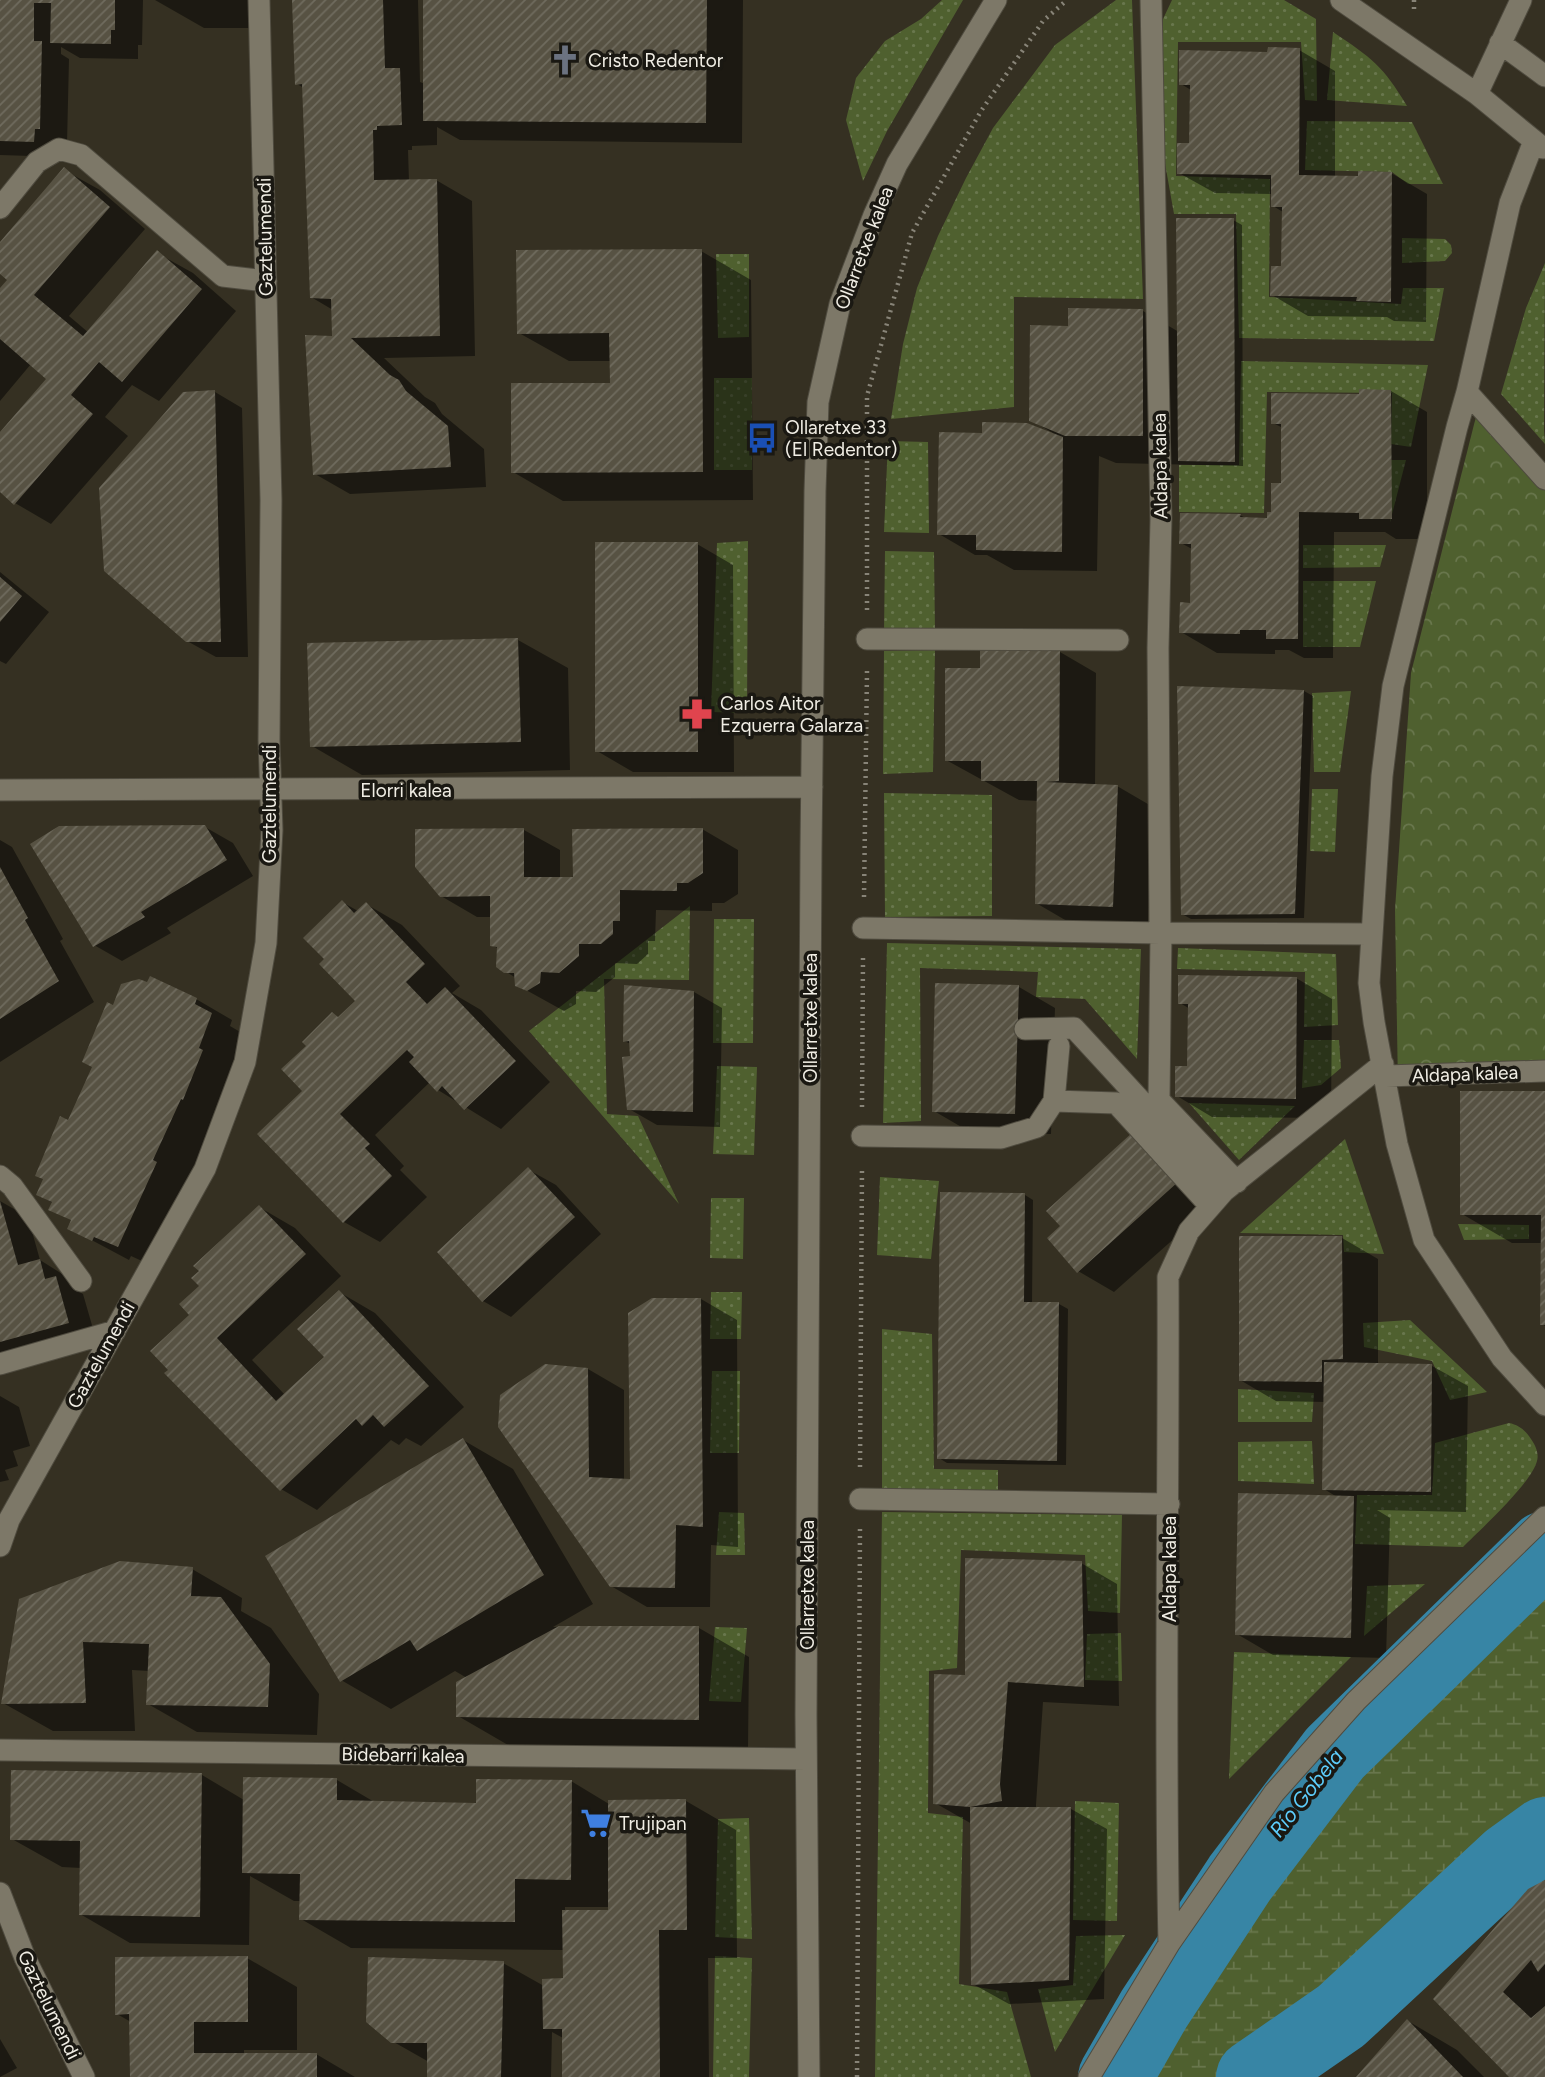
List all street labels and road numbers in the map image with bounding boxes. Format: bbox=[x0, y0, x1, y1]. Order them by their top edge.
street label: Gaztelumendi bbox=[252, 178, 278, 296]
street label: Ollarretxe kalea bbox=[830, 183, 898, 313]
street label: Aldapa kalea bbox=[1148, 413, 1172, 519]
street label: Gaztelumendi bbox=[258, 745, 281, 863]
street label: Elorri kalea bbox=[360, 779, 452, 802]
street label: Ollarretxe kalea bbox=[799, 953, 822, 1083]
street label: Aldapa kalea bbox=[1411, 1061, 1519, 1087]
street label: Gaztelumendi bbox=[62, 1298, 140, 1412]
street label: Aldapa kalea bbox=[1158, 1516, 1181, 1622]
street label: Ollarretxe kalea bbox=[796, 1520, 819, 1650]
street label: Bidebarri kalea bbox=[341, 1742, 465, 1768]
street label: Gaztelumendi bbox=[13, 1947, 85, 2063]

